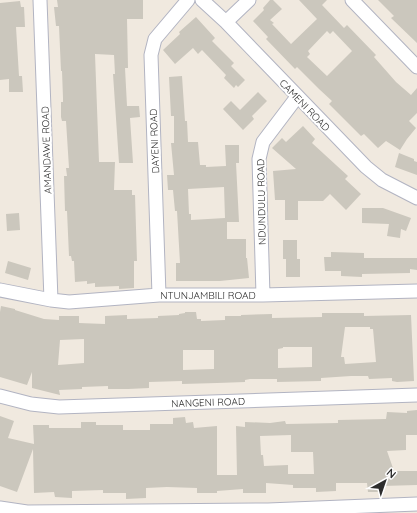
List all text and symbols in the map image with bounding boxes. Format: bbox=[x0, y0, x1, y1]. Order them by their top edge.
street label: CAMENI ROAD bbox=[277, 77, 333, 134]
street label: AMANDAWE ROAD bbox=[38, 106, 55, 194]
street label: DAYENI ROAD bbox=[147, 108, 162, 174]
street label: NDUNDULU ROAD bbox=[254, 159, 269, 245]
street label: NTUNJAMBILI ROAD bbox=[160, 289, 256, 302]
street label: NANGENI ROAD bbox=[171, 395, 245, 410]
north arrow bbox=[365, 461, 405, 501]
text: N bbox=[384, 465, 399, 481]

